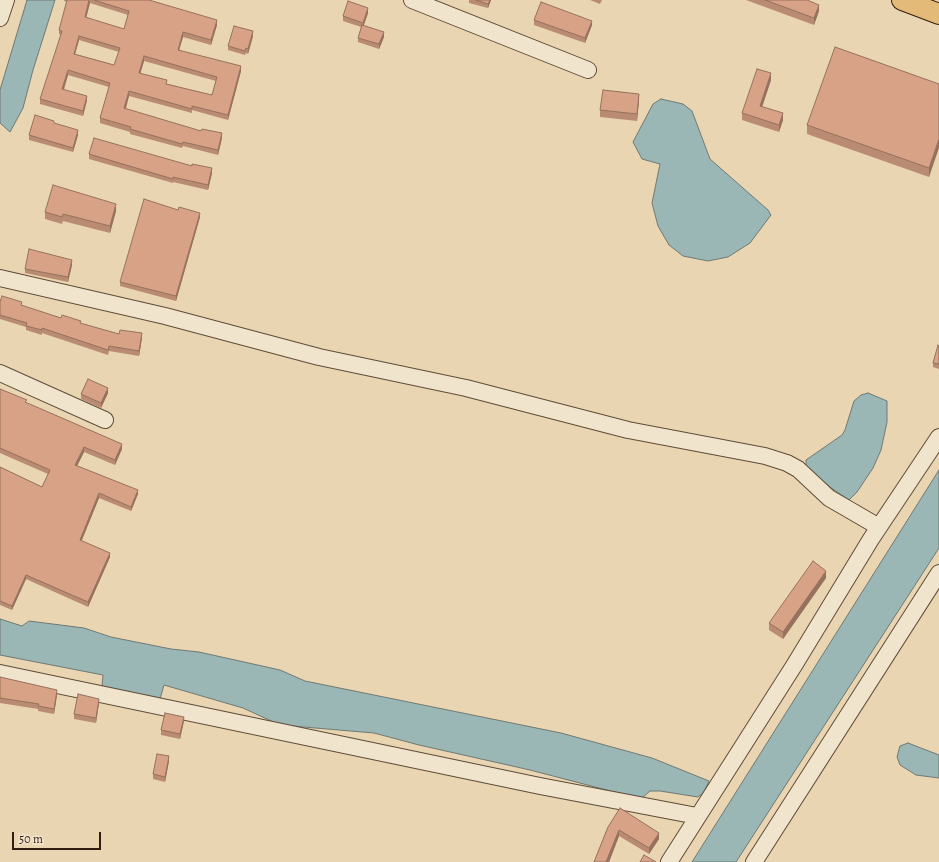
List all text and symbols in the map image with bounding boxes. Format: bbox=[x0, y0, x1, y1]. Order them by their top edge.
scale bar bbox=[14, 824, 103, 850]
text: 50 m bbox=[19, 831, 43, 847]

